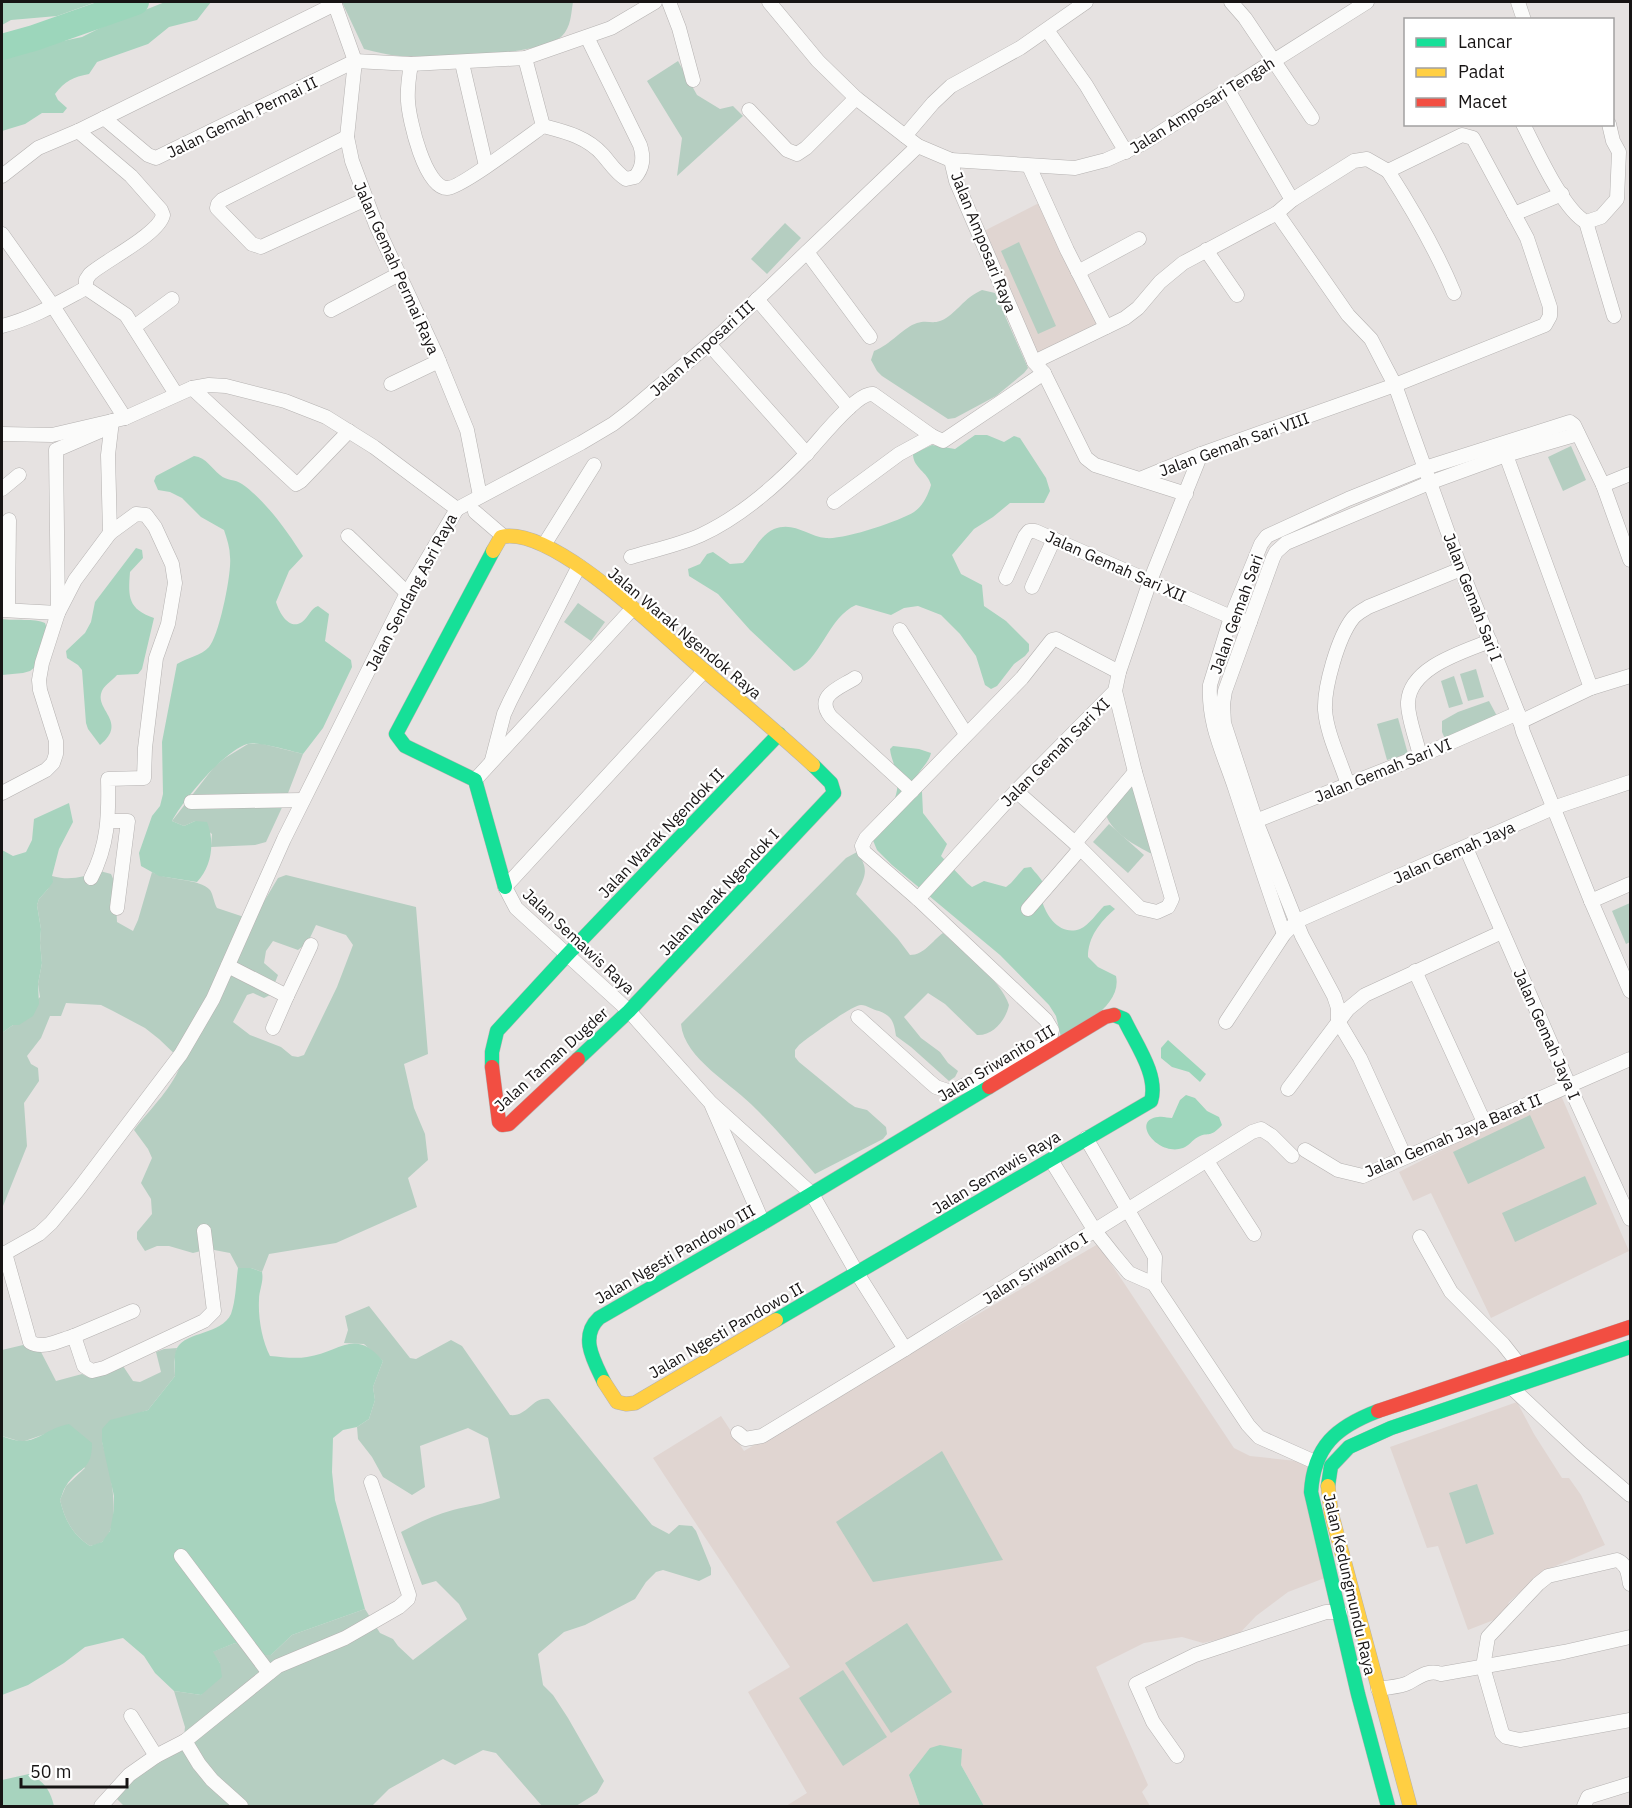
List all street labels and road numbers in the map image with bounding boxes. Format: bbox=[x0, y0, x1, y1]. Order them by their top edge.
street label: Jalan Amposari Tengah bbox=[1126, 52, 1278, 158]
street label: Jalan Gemah Permai II bbox=[164, 72, 320, 162]
street label: Jalan Amposari Raya bbox=[947, 169, 1021, 316]
street label: Jalan Gemah Permai Raya bbox=[350, 179, 444, 358]
street label: Jalan Amposari III bbox=[645, 296, 759, 400]
street label: Jalan Gemah Sari VIII bbox=[1156, 408, 1312, 480]
street label: Jalan Sendang Asri Raya bbox=[361, 510, 461, 674]
street label: Jalan Gemah Sari XII bbox=[1043, 526, 1189, 606]
street label: Jalan Gemah Sari I bbox=[1439, 530, 1507, 664]
street label: Jalan Gemah Sari bbox=[1205, 552, 1267, 676]
street label: Jalan Warak Ngendok Raya bbox=[604, 563, 766, 703]
street label: Jalan Gemah Sari XI bbox=[997, 694, 1113, 810]
street label: Jalan Gemah Sari VI bbox=[1312, 733, 1454, 807]
street label: Jalan Warak Ngendok II bbox=[594, 764, 728, 902]
street label: Jalan Gemah Jaya bbox=[1390, 816, 1518, 888]
street label: Jalan Warak Ngendok I bbox=[655, 825, 783, 959]
street label: Jalan Semawis Raya bbox=[519, 884, 639, 998]
street label: Jalan Gemah Jaya I bbox=[1509, 966, 1585, 1102]
street label: Jalan Taman Dugder bbox=[490, 1002, 612, 1115]
street label: Jalan Sriwanito III bbox=[934, 1020, 1058, 1106]
street label: Jalan Gemah Jaya Barat II bbox=[1362, 1089, 1544, 1181]
street label: Jalan Semawis Raya bbox=[928, 1126, 1064, 1218]
street label: Jalan Ngesti Pandowo III bbox=[591, 1200, 759, 1308]
street label: Jalan Sriwanito I bbox=[979, 1228, 1091, 1308]
street label: Jalan Ngesti Pandowo II bbox=[645, 1278, 807, 1382]
street label: Jalan Kedungmundu Raya bbox=[1319, 1491, 1381, 1677]

